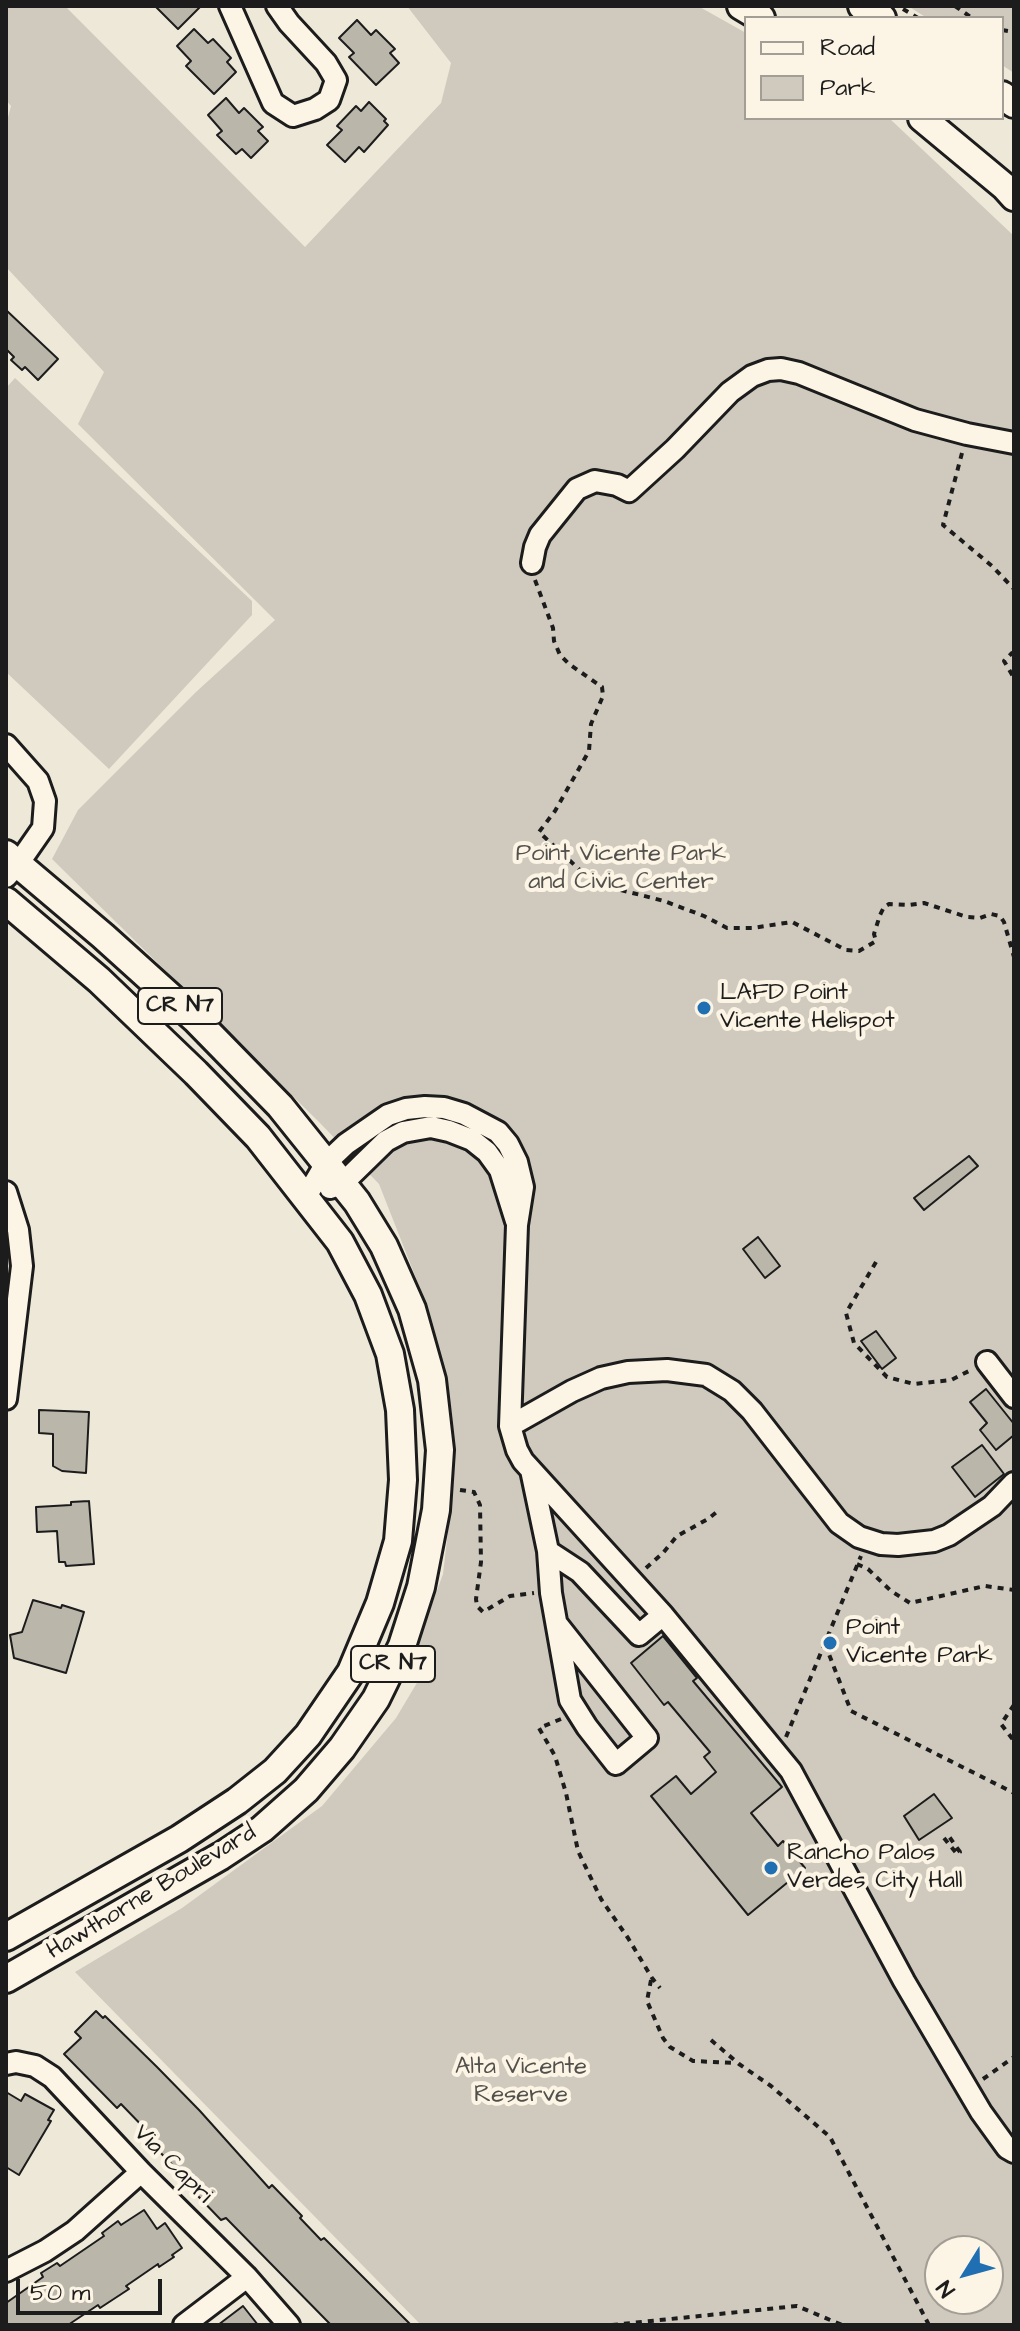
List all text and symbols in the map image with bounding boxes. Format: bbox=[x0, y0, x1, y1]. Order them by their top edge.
legend bbox=[744, 16, 1004, 120]
text: Road bbox=[820, 31, 875, 65]
text: Park bbox=[820, 71, 876, 105]
park label: Point Vicente Park and Civic Center bbox=[516, 841, 726, 897]
place label: LAFD Point Vicente Helispot bbox=[720, 980, 895, 1036]
road number: CR N7 bbox=[138, 988, 222, 1024]
marker: LAFD Point Vicente Helispot bbox=[695, 999, 713, 1017]
place label: Point Vicente Park bbox=[846, 1615, 993, 1671]
marker: Point Vicente Park bbox=[821, 1634, 839, 1652]
road number: CR N7 bbox=[351, 1646, 435, 1682]
street label: Hawthorne Boulevard bbox=[42, 1819, 262, 1967]
place label: Rancho Palos Verdes City Hall bbox=[787, 1840, 963, 1896]
marker: Rancho Palos Verdes City Hall bbox=[762, 1859, 780, 1877]
park label: Alta Vicente Reserve bbox=[455, 2054, 587, 2110]
street label: Via Capri bbox=[126, 2119, 218, 2211]
north arrow bbox=[924, 2235, 1004, 2315]
scale bar bbox=[20, 2263, 166, 2313]
text: N bbox=[930, 2274, 963, 2303]
text: 50 m bbox=[30, 2276, 90, 2310]

